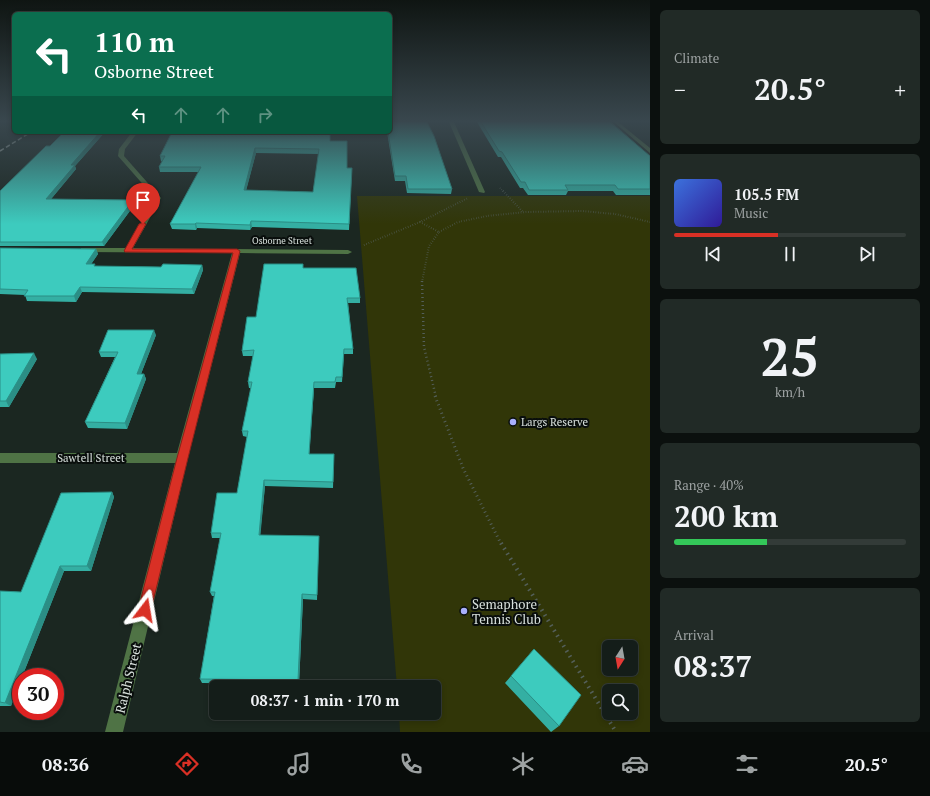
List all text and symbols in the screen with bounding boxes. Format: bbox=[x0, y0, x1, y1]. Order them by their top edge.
text: 110 m bbox=[94, 23, 175, 60]
icon: left bbox=[28, 28, 80, 80]
text: Climate bbox=[674, 49, 719, 67]
text: Osborne Street bbox=[94, 59, 214, 83]
text: 20.5° bbox=[754, 69, 826, 109]
text: − bbox=[674, 75, 686, 104]
text: + bbox=[894, 75, 906, 104]
icon: left bbox=[128, 104, 150, 126]
icon: ahead bbox=[170, 104, 192, 126]
icon: ahead bbox=[212, 104, 234, 126]
icon: right bbox=[254, 104, 276, 126]
pin bbox=[126, 183, 160, 224]
text: 105.5 FM bbox=[734, 184, 799, 204]
icon: arrive bbox=[132, 189, 154, 211]
text: Music bbox=[734, 204, 768, 222]
street label: Osborne Street bbox=[252, 235, 313, 247]
icon: previous bbox=[702, 243, 724, 265]
icon: pause bbox=[779, 243, 801, 265]
icon: next bbox=[856, 243, 878, 265]
text: 25 bbox=[761, 322, 819, 391]
text: km/h bbox=[775, 383, 805, 401]
place label: Largs Reserve bbox=[521, 415, 588, 429]
marker: Largs Reserve bbox=[508, 417, 518, 427]
street label: Sawtell Street bbox=[57, 451, 125, 465]
text: Range · 40% bbox=[674, 476, 744, 494]
text: 200 km bbox=[674, 496, 778, 536]
position arrow bbox=[124, 589, 166, 631]
place label: Semaphore Tennis Club bbox=[472, 595, 541, 628]
marker: Semaphore Tennis Club bbox=[459, 606, 469, 616]
text: Arrival bbox=[674, 626, 714, 644]
north arrow bbox=[602, 640, 638, 676]
map controls bbox=[602, 640, 638, 720]
street label: Ralph Street bbox=[111, 641, 145, 715]
text: 08:37 bbox=[674, 646, 752, 686]
speed limit sign: 30 bbox=[12, 668, 64, 720]
button: search bbox=[602, 684, 638, 720]
text: 08:37 · 1 min · 170 m bbox=[251, 690, 399, 710]
icon: directions bbox=[173, 750, 201, 778]
icon: music bbox=[285, 750, 313, 778]
icon: phone bbox=[397, 750, 425, 778]
icon: climate bbox=[509, 750, 537, 778]
icon: car bbox=[621, 750, 649, 778]
icon: filters bbox=[733, 750, 761, 778]
text: 08:36 bbox=[42, 752, 89, 776]
text: 20.5° bbox=[845, 752, 888, 776]

